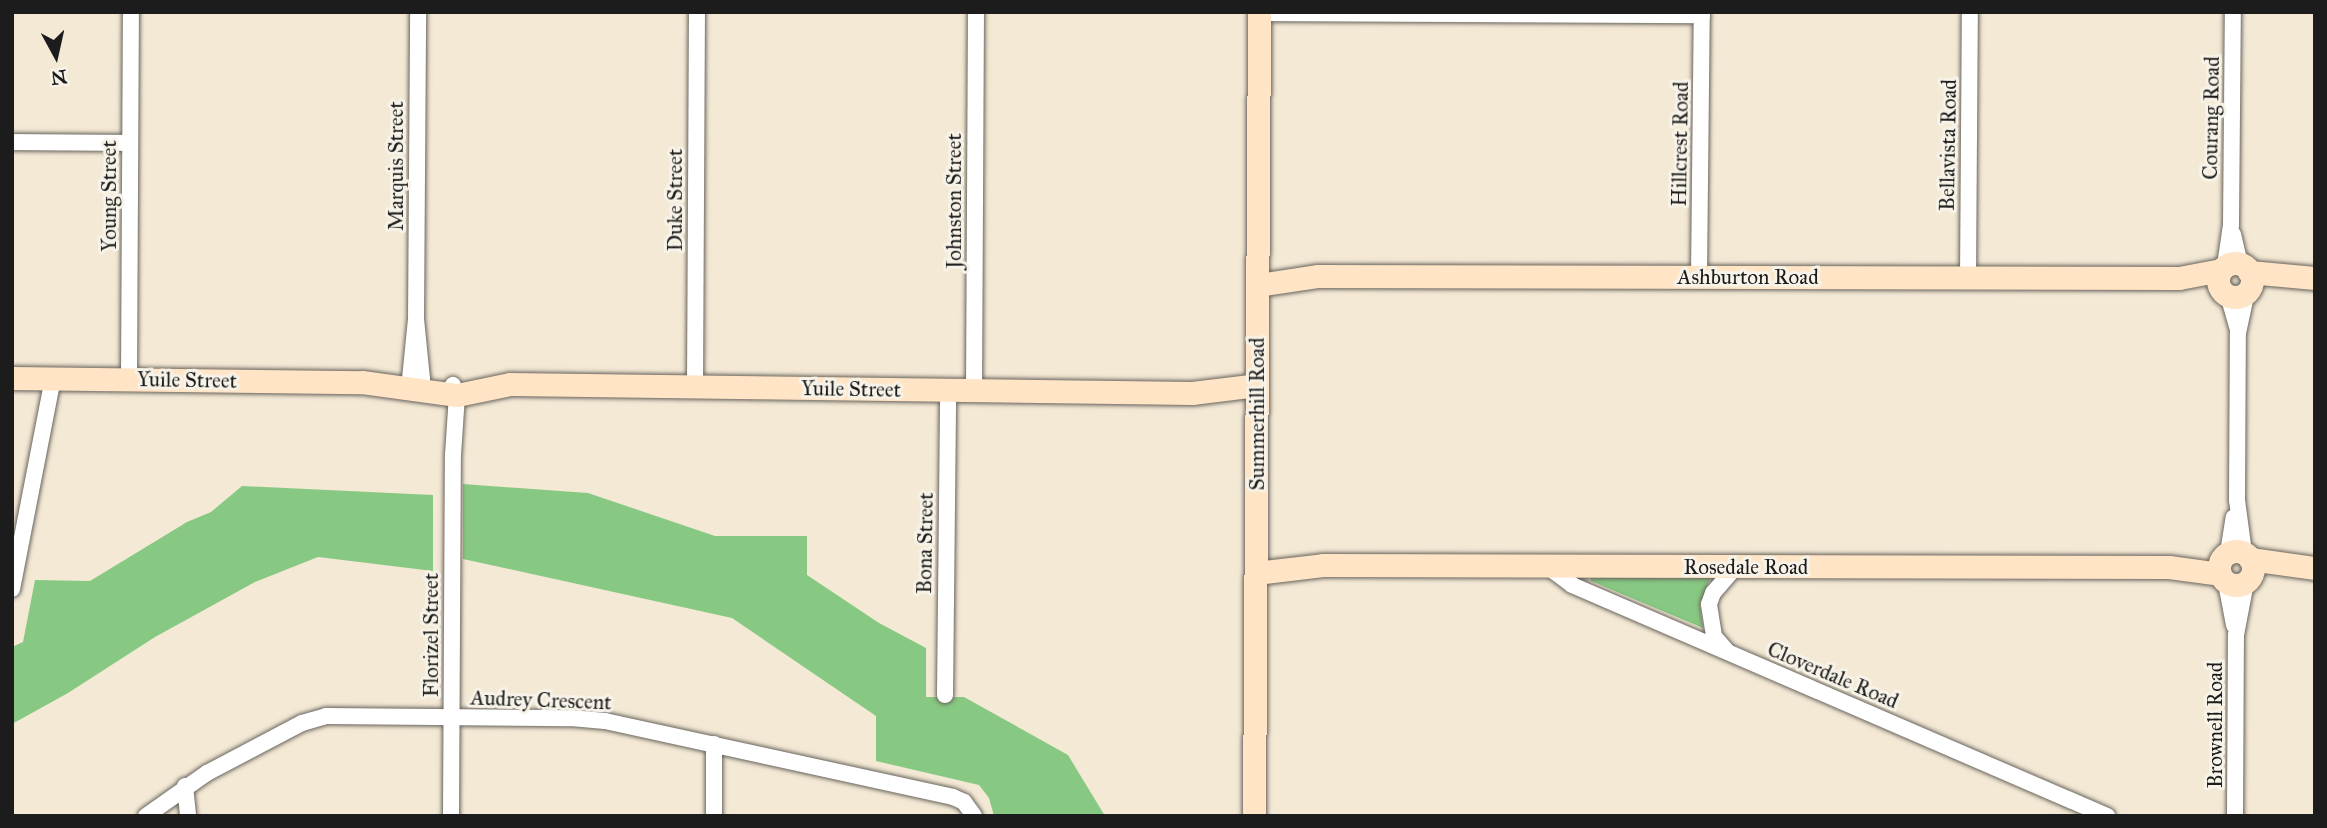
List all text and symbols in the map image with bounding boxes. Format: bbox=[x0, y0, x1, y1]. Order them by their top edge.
north arrow bbox=[21, 21, 91, 91]
street label: Courang Road bbox=[2197, 56, 2225, 180]
text: N bbox=[49, 65, 69, 90]
street label: Bellavista Road bbox=[1934, 79, 1962, 211]
street label: Hillcrest Road bbox=[1666, 81, 1694, 207]
street label: Marquis Street bbox=[383, 101, 409, 231]
street label: Johnston Street bbox=[941, 133, 967, 269]
street label: Young Street bbox=[96, 140, 122, 252]
street label: Duke Street bbox=[662, 149, 688, 251]
street label: Ashburton Road bbox=[1677, 264, 1819, 290]
street label: Summerhill Road bbox=[1244, 337, 1270, 491]
street label: Yuile Street bbox=[137, 367, 237, 393]
street label: Yuile Street bbox=[801, 376, 901, 402]
street label: Bona Street bbox=[912, 492, 938, 594]
street label: Rosedale Road bbox=[1684, 554, 1808, 580]
street label: Florizel Street bbox=[418, 573, 444, 697]
street label: Cloverdale Road bbox=[1764, 636, 1902, 714]
street label: Brownell Road bbox=[2202, 662, 2228, 788]
street label: Audrey Crescent bbox=[470, 685, 612, 715]

